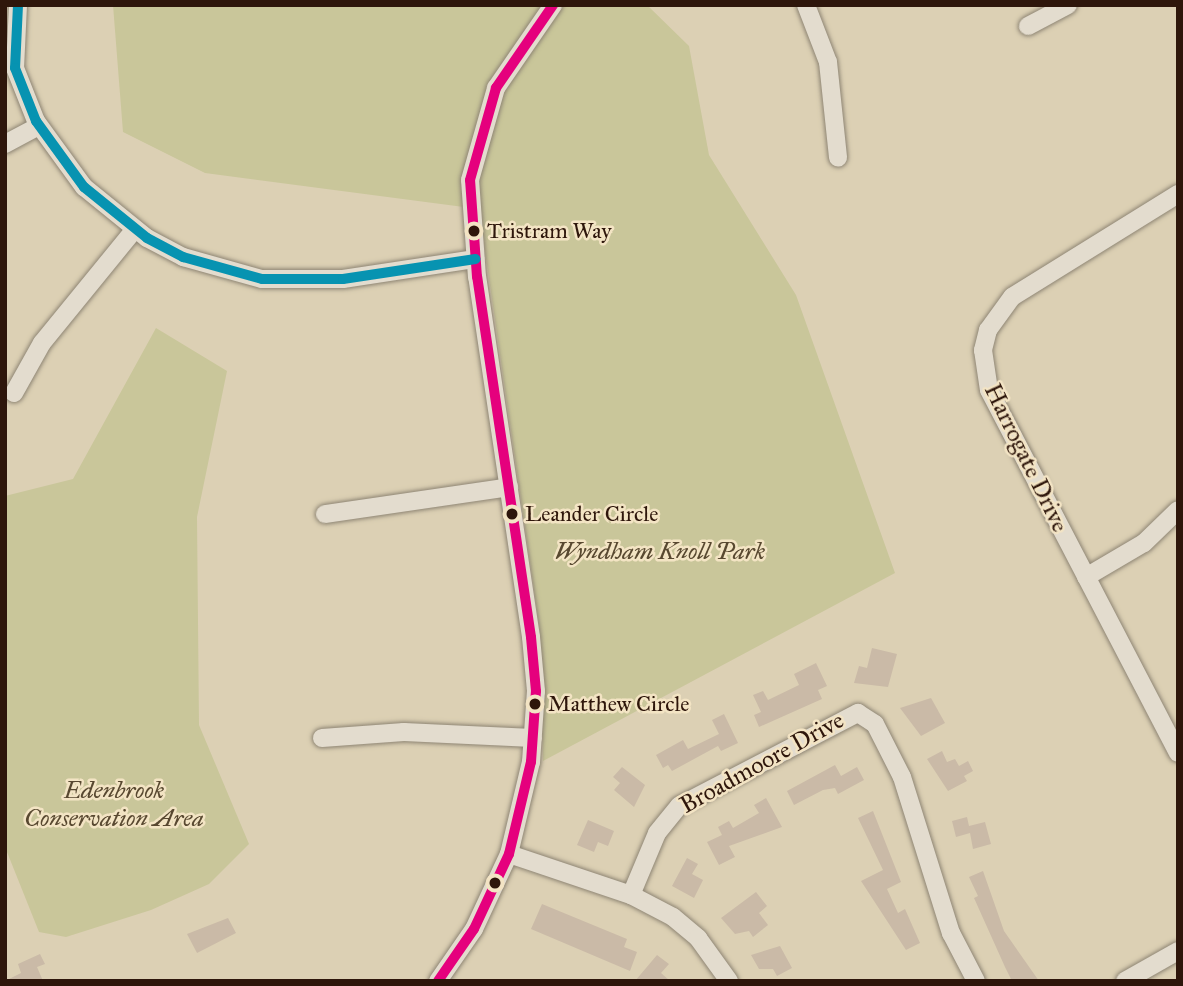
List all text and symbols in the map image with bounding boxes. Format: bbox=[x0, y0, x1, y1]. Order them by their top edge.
place label: Tristram Way bbox=[487, 218, 612, 244]
marker: Tristram Way bbox=[467, 224, 481, 238]
street label: Harrogate Drive bbox=[978, 379, 1074, 537]
place label: Leander Circle bbox=[525, 501, 658, 527]
marker: Leander Circle bbox=[505, 507, 519, 521]
park label: Wyndham Knoll Park bbox=[555, 538, 765, 566]
place label: Matthew Circle bbox=[548, 691, 690, 717]
marker: Matthew Circle bbox=[528, 697, 542, 711]
street label: Broadmoore Drive bbox=[675, 706, 849, 820]
park label: Edenbrook Conservation Area bbox=[24, 777, 204, 833]
unlabelled marker bbox=[488, 876, 502, 890]

